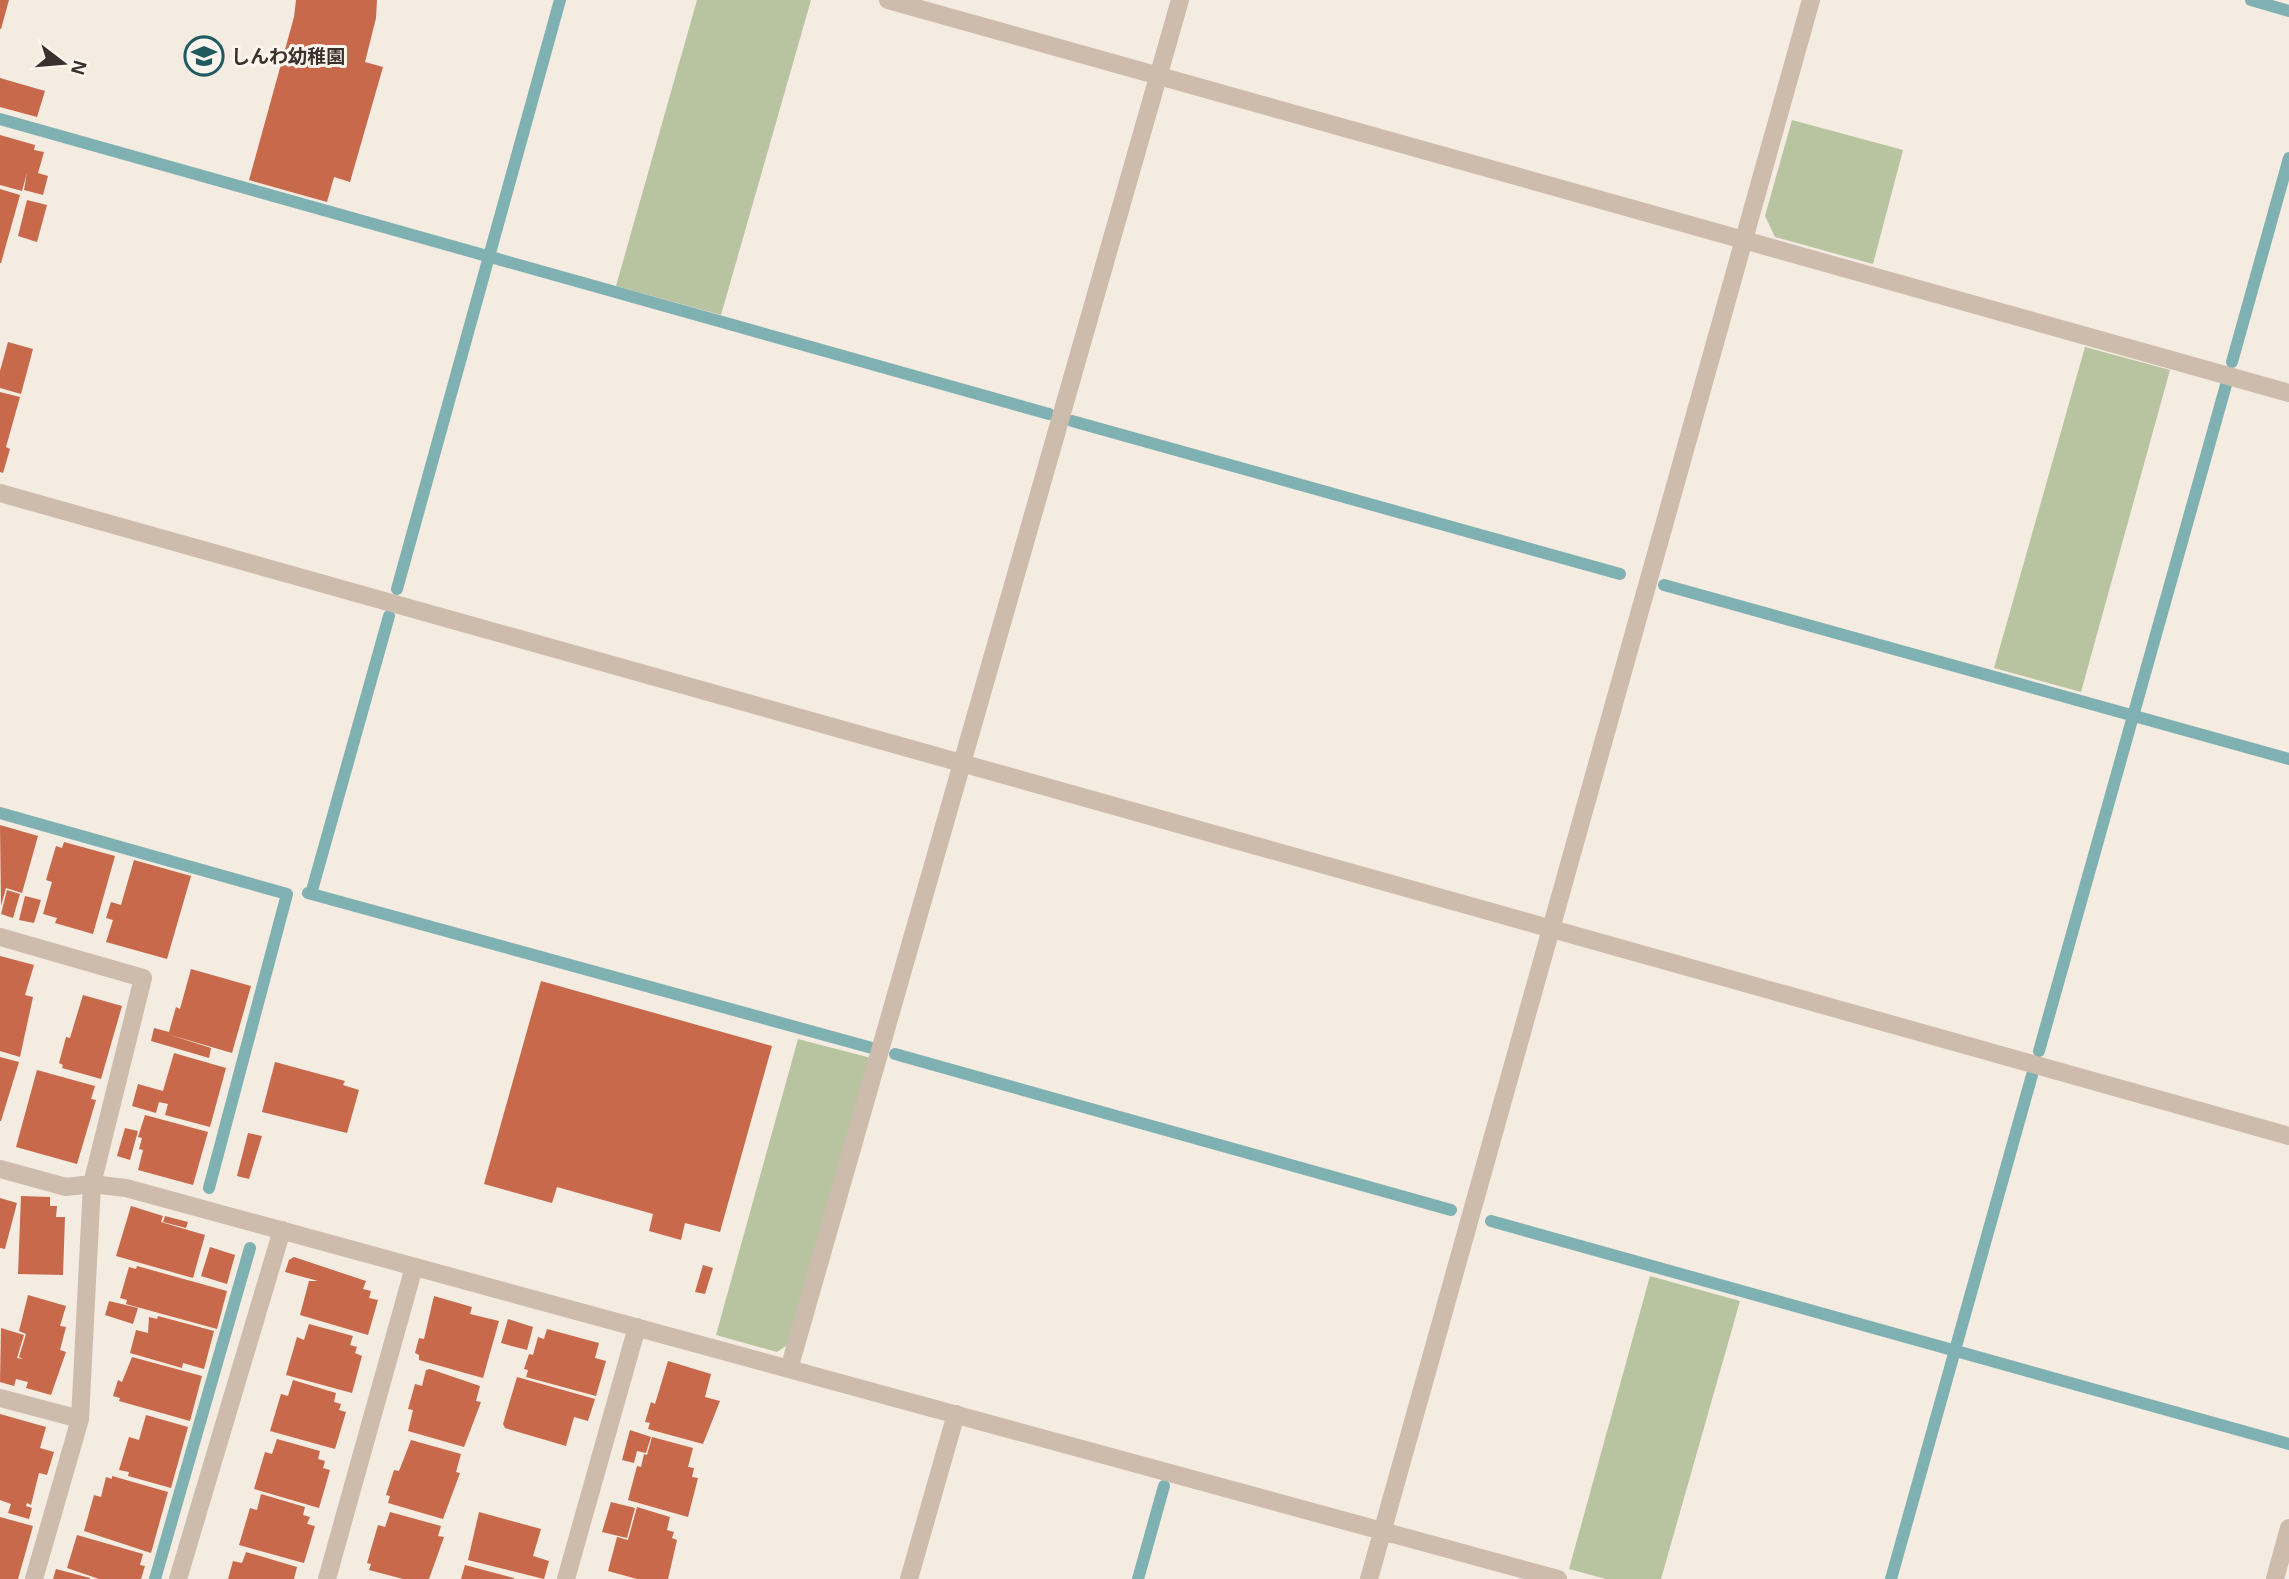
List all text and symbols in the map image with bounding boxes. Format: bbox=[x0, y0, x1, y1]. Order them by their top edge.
north arrow bbox=[28, 28, 98, 98]
school or university icon: しんわ幼稚園 bbox=[183, 35, 225, 77]
place label: しんわ幼稚園 bbox=[231, 46, 345, 67]
text: N bbox=[67, 58, 91, 77]

